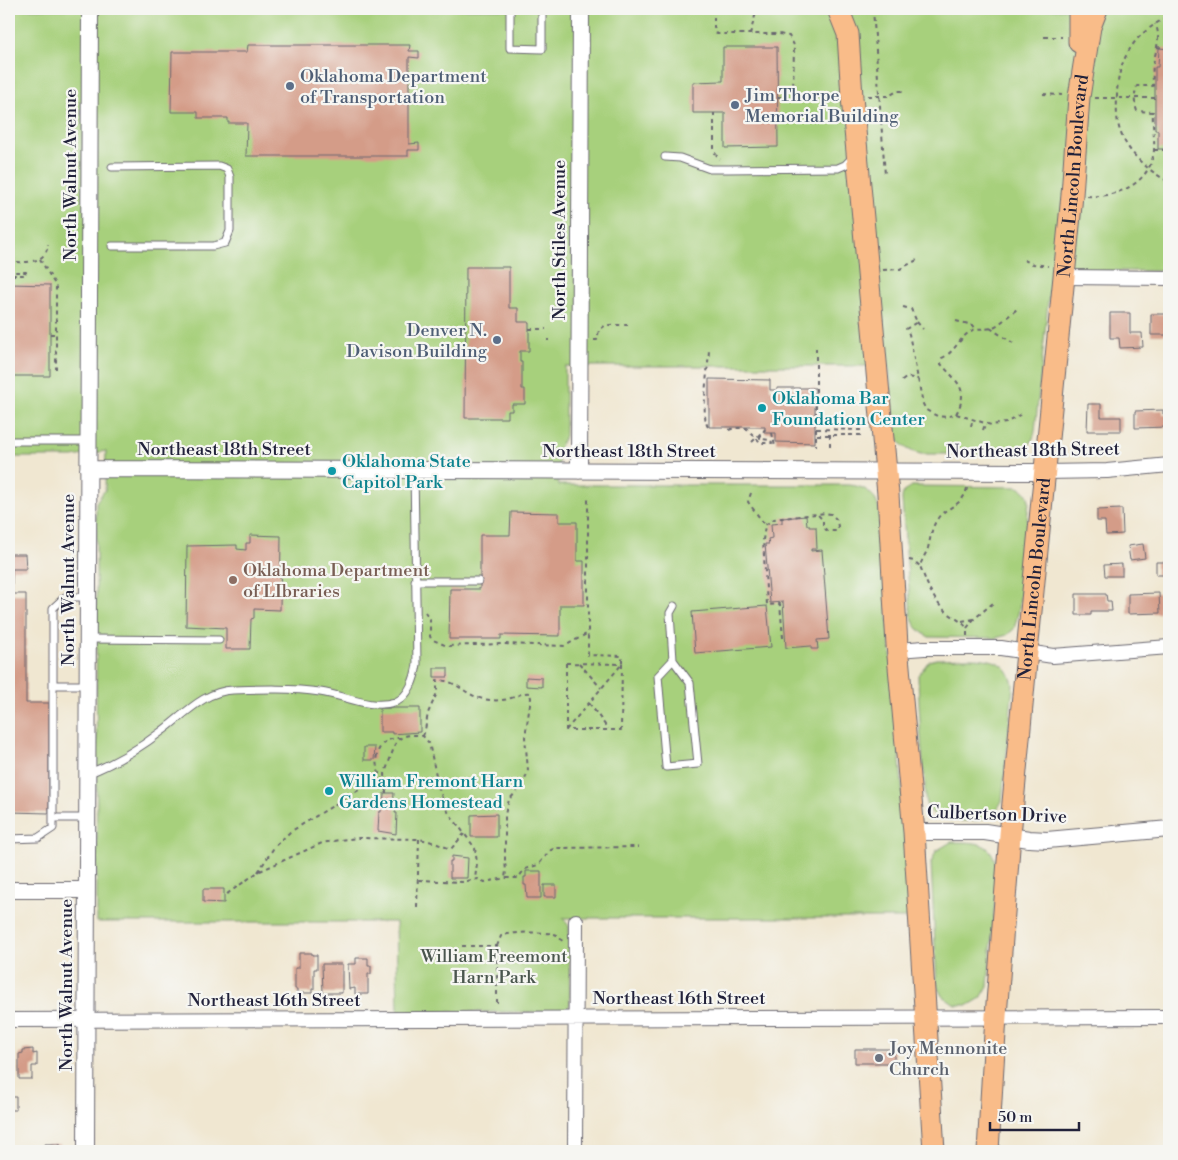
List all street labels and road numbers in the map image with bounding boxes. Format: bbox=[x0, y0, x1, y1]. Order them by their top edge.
street label: North Lincoln Boulevard bbox=[1053, 72, 1095, 278]
street label: North Walnut Avenue bbox=[59, 89, 82, 261]
street label: North Stiles Avenue bbox=[548, 160, 571, 320]
street label: Northeast 18th Street bbox=[946, 437, 1121, 464]
street label: Northeast 18th Street bbox=[137, 438, 311, 461]
street label: Northeast 18th Street bbox=[542, 440, 716, 463]
street label: North Lincoln Boulevard bbox=[1013, 476, 1056, 681]
street label: North Walnut Avenue bbox=[57, 494, 80, 666]
street label: Culbertson Drive bbox=[927, 801, 1067, 828]
street label: North Walnut Avenue bbox=[55, 899, 78, 1071]
street label: Northeast 16th Street bbox=[592, 987, 766, 1010]
street label: Northeast 16th Street bbox=[187, 989, 361, 1012]

